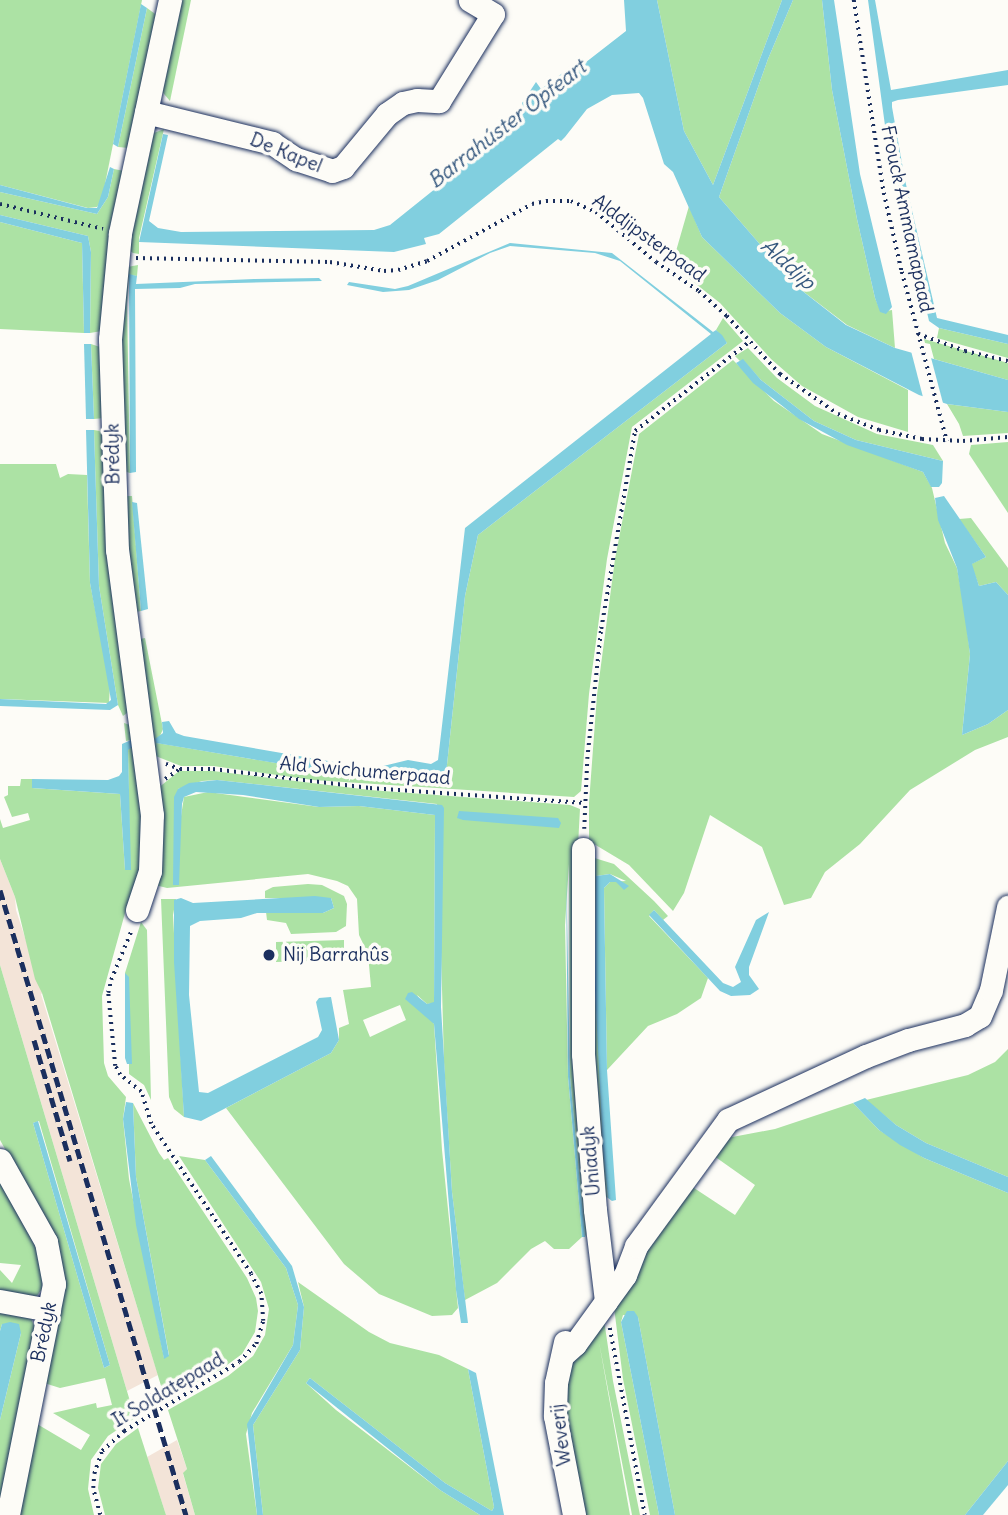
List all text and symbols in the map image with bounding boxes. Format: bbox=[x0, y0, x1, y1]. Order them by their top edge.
water label: Barrahúster Opfeart bbox=[423, 54, 591, 194]
street label: Frouck Ammamapaad bbox=[876, 123, 938, 315]
street label: De Kapel bbox=[246, 128, 326, 178]
street label: Alddjipsterpaad bbox=[588, 189, 710, 287]
water label: Alddjip bbox=[756, 233, 820, 295]
street label: Brédyk bbox=[101, 423, 125, 485]
street label: Ald Swichumerpaad bbox=[279, 752, 451, 790]
place label: Nij Barrahûs bbox=[283, 944, 389, 966]
marker: Nij Barrahûs bbox=[261, 947, 277, 963]
street label: Uniadyk bbox=[577, 1125, 605, 1197]
street label: Brédyk bbox=[26, 1300, 62, 1364]
street label: It Soldatepaad bbox=[108, 1348, 228, 1432]
street label: Weverij bbox=[546, 1403, 576, 1467]

